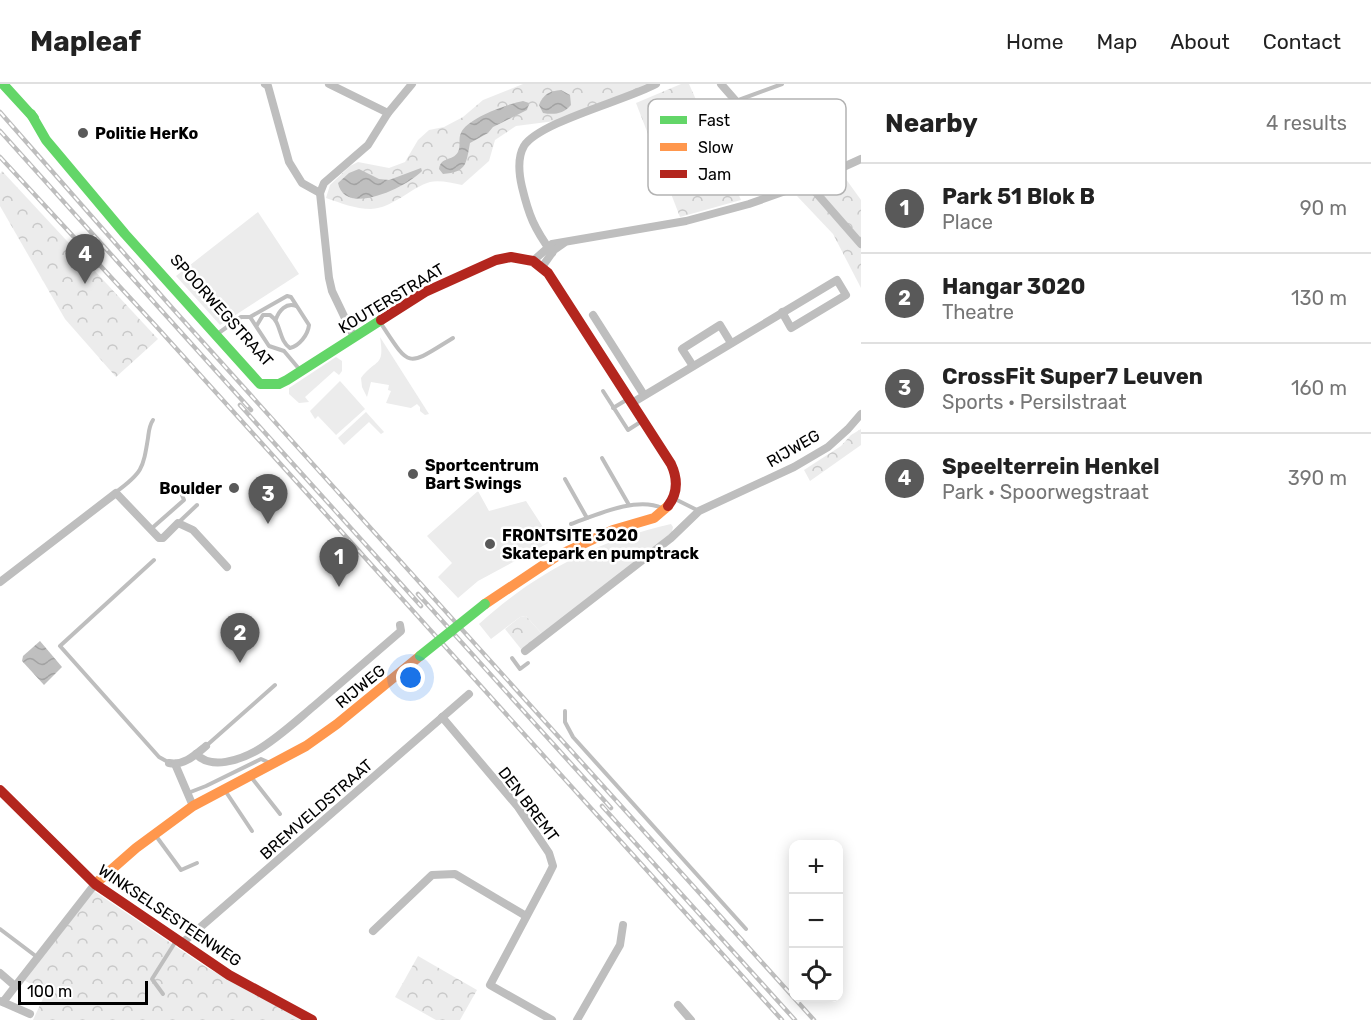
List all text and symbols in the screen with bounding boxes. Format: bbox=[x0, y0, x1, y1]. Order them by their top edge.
text: Mapleaf bbox=[30, 25, 141, 58]
text: Home bbox=[1006, 29, 1063, 54]
text: Map bbox=[1096, 29, 1137, 54]
text: About bbox=[1170, 29, 1230, 54]
text: Contact bbox=[1263, 29, 1341, 54]
legend bbox=[648, 99, 846, 195]
text: Nearby bbox=[885, 108, 978, 139]
text: Fast bbox=[698, 111, 730, 130]
text: 4 results bbox=[1266, 111, 1347, 135]
place label: Politie HerKo bbox=[95, 124, 198, 143]
marker: Politie HerKo bbox=[76, 126, 90, 140]
text: Slow bbox=[698, 138, 734, 157]
text: Jam bbox=[698, 165, 731, 184]
text: Park 51 Blok B bbox=[942, 183, 1095, 210]
text: 1 bbox=[900, 196, 909, 220]
text: 90 m bbox=[1300, 196, 1347, 220]
text: Place bbox=[942, 210, 993, 234]
pin: 4 bbox=[66, 234, 104, 284]
street label: SPOORWEGSTRAAT bbox=[166, 250, 277, 370]
street label: KOUTERSTRAAT bbox=[335, 259, 447, 337]
text: Hangar 3020 bbox=[942, 273, 1085, 300]
text: 2 bbox=[898, 286, 911, 310]
text: 130 m bbox=[1291, 286, 1347, 310]
text: Theatre bbox=[942, 300, 1014, 324]
text: CrossFit Super7 Leuven bbox=[942, 363, 1203, 390]
text: 3 bbox=[898, 376, 911, 400]
text: 160 m bbox=[1291, 376, 1347, 400]
text: Sports · Persilstraat bbox=[942, 390, 1127, 414]
street label: RIJWEG bbox=[763, 426, 823, 471]
text: Speelterrein Henkel bbox=[942, 453, 1160, 480]
place label: Sportcentrum Bart Swings bbox=[425, 456, 539, 493]
text: 4 bbox=[898, 466, 911, 490]
text: 390 m bbox=[1288, 466, 1347, 490]
marker: Sportcentrum Bart Swings bbox=[406, 467, 420, 481]
pin: 3 bbox=[248, 474, 288, 524]
place label: Boulder bbox=[159, 479, 223, 498]
text: Park · Spoorwegstraat bbox=[942, 480, 1149, 504]
marker: Boulder bbox=[227, 481, 241, 495]
place label: FRONTSITE 3020 Skatepark en pumptrack bbox=[502, 526, 699, 563]
marker: FRONTSITE 3020 Skatepark en pumptrack bbox=[483, 537, 497, 551]
pin: 1 bbox=[320, 538, 358, 587]
pin: 2 bbox=[220, 614, 260, 663]
street label: RIJWEG bbox=[332, 661, 389, 712]
your location bbox=[396, 663, 425, 692]
street label: BREMVELDSTRAAT bbox=[256, 755, 376, 863]
street label: DEN BREMT bbox=[494, 763, 563, 845]
map controls bbox=[789, 840, 843, 1002]
button: + bbox=[789, 840, 843, 894]
street label: WINKSELSESTEENWEG bbox=[94, 860, 245, 971]
button: − bbox=[789, 894, 843, 948]
button: locate bbox=[789, 948, 843, 1002]
scale bar bbox=[18, 978, 148, 1006]
text: 100 m bbox=[27, 982, 72, 1001]

